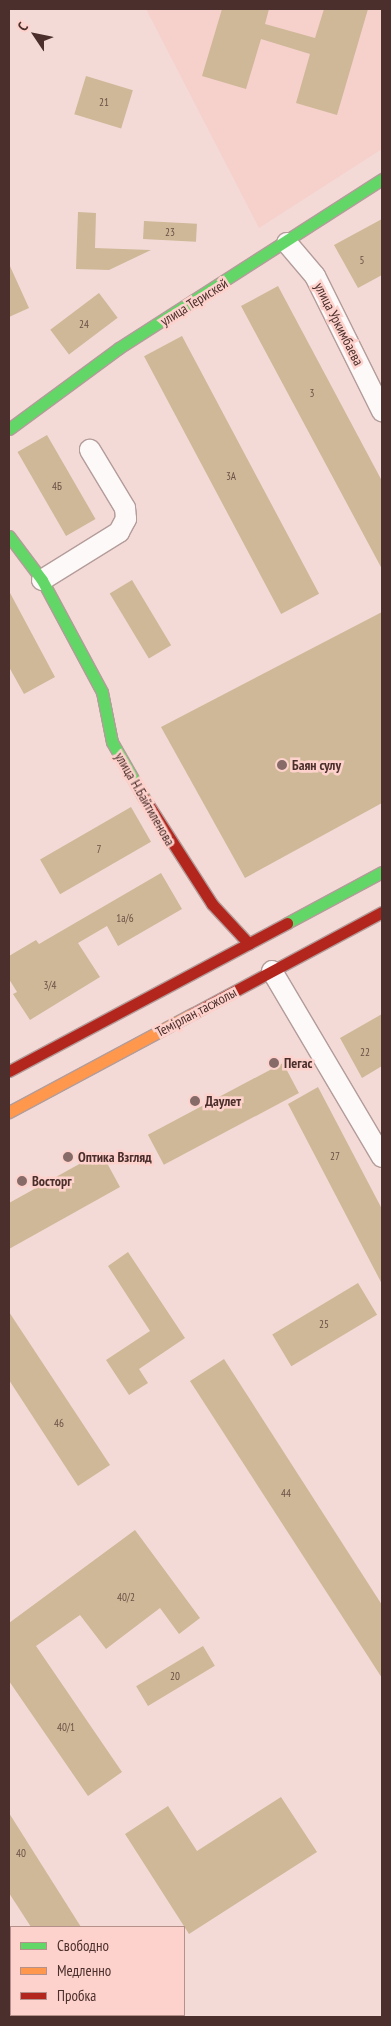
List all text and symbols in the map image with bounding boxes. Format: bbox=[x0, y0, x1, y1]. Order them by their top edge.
north arrow bbox=[10, 10, 60, 60]
text: С bbox=[13, 19, 32, 34]
house number: 21 bbox=[99, 95, 109, 109]
house number: 23 bbox=[165, 225, 175, 239]
house number: 5 bbox=[360, 253, 364, 267]
street label: улица Терискей bbox=[157, 275, 231, 329]
street label: улица Уркимбаева bbox=[311, 280, 367, 368]
house number: 24 bbox=[79, 317, 89, 331]
house number: 3 bbox=[310, 386, 314, 400]
house number: 3А bbox=[226, 469, 236, 483]
house number: 4Б bbox=[52, 479, 62, 493]
street label: улица Н.Байтиленова bbox=[111, 749, 179, 849]
place label: Баян сулу bbox=[292, 757, 341, 773]
marker: Баян сулу bbox=[276, 759, 288, 771]
house number: 7 bbox=[97, 842, 101, 856]
house number: 1а/6 bbox=[116, 911, 134, 925]
house number: 3/4 bbox=[43, 978, 57, 992]
street label: Темірлан тасжолы bbox=[153, 984, 239, 1040]
house number: 22 bbox=[360, 1045, 370, 1059]
place label: Пегас bbox=[284, 1055, 312, 1071]
marker: Пегас bbox=[268, 1057, 280, 1069]
place label: Даулет bbox=[205, 1093, 241, 1109]
marker: Даулет bbox=[189, 1095, 201, 1107]
place label: Оптика Взгляд bbox=[78, 1149, 152, 1165]
house number: 27 bbox=[330, 1149, 340, 1163]
marker: Оптика Взгляд bbox=[62, 1151, 74, 1163]
place label: Восторг bbox=[32, 1173, 72, 1189]
marker: Восторг bbox=[16, 1175, 28, 1187]
house number: 25 bbox=[319, 1317, 329, 1331]
house number: 46 bbox=[54, 1416, 64, 1430]
house number: 44 bbox=[281, 1486, 291, 1500]
house number: 40/2 bbox=[117, 1590, 135, 1604]
house number: 20 bbox=[170, 1669, 180, 1683]
house number: 40/1 bbox=[57, 1720, 75, 1734]
house number: 40 bbox=[16, 1846, 26, 1860]
legend bbox=[10, 1926, 185, 2016]
text: Свободно bbox=[57, 1936, 109, 1955]
text: Медленно bbox=[57, 1961, 111, 1980]
text: Пробка bbox=[57, 1986, 96, 2005]

